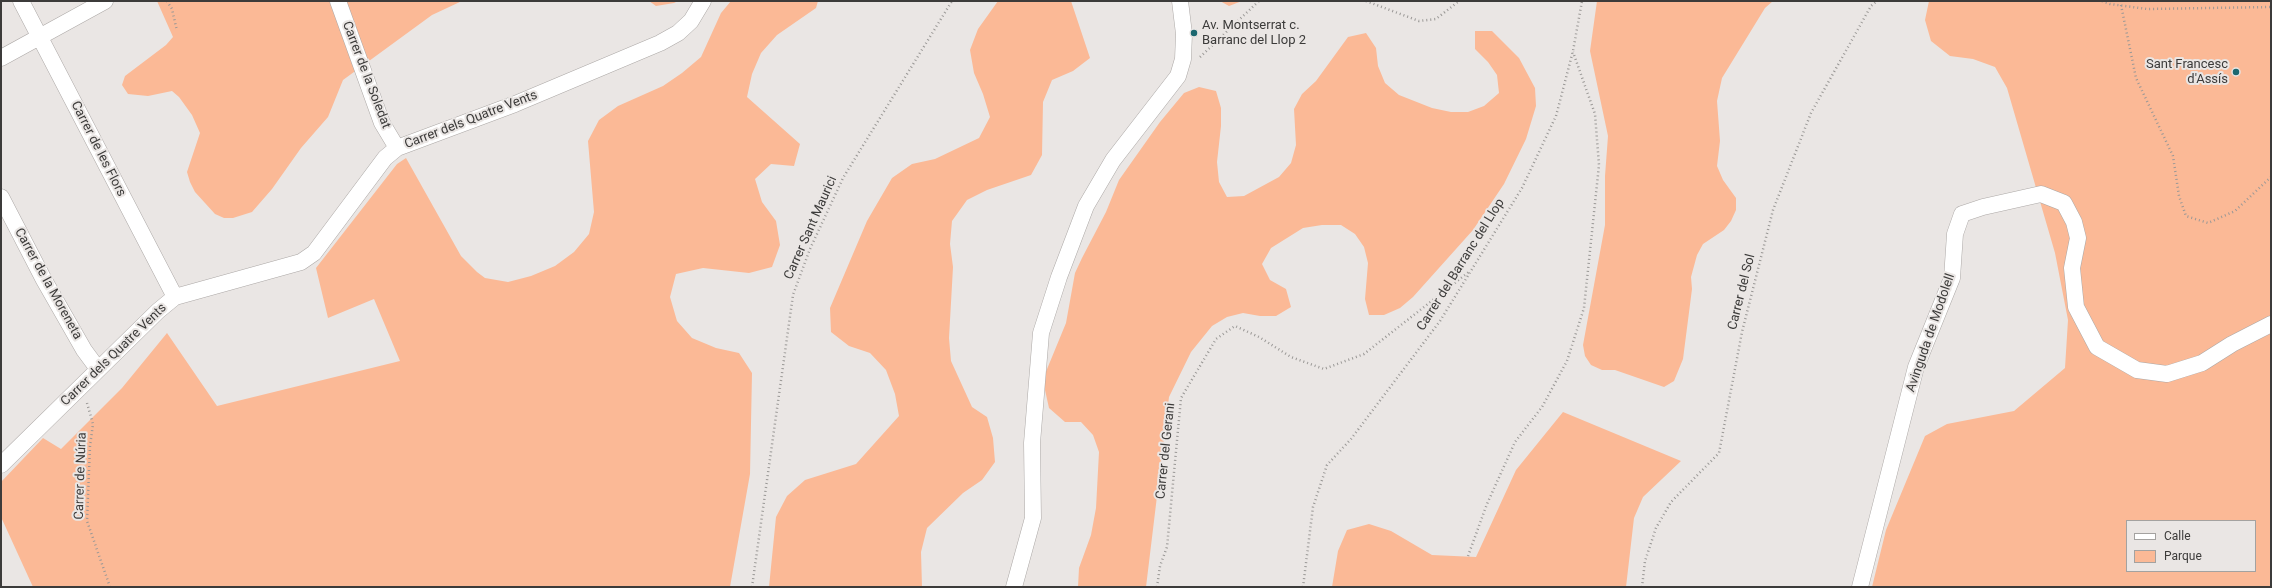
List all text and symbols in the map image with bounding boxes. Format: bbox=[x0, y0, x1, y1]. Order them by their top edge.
place label: Av. Montserrat c. Barranc del Llop 2 bbox=[1202, 18, 1306, 49]
street label: Carrer de la Soledat bbox=[338, 19, 394, 131]
marker: Av. Montserrat c. Barranc del Llop 2 bbox=[1189, 28, 1199, 38]
place label: Sant Francesc d'Assís bbox=[2146, 57, 2228, 88]
marker: Sant Francesc d'Assís bbox=[2231, 67, 2241, 77]
street label: Carrer dels Quatre Vents bbox=[402, 87, 540, 153]
street label: Carrer de les Flors bbox=[67, 99, 129, 199]
street label: Carrer Sant Maurici bbox=[781, 174, 841, 282]
street label: Carrer del Barranc del Llop bbox=[1414, 196, 1508, 334]
street label: Carrer de la Moreneta bbox=[11, 226, 85, 342]
street label: Carrer del Sol bbox=[1725, 252, 1759, 332]
street label: Avinguda de Modolell bbox=[1903, 272, 1959, 394]
street label: Carrer dels Quatre Vents bbox=[58, 300, 170, 410]
street label: Carrer del Gerani bbox=[1153, 402, 1179, 500]
street label: Carrer de Núria bbox=[72, 432, 90, 520]
legend bbox=[2126, 520, 2256, 572]
text: Calle bbox=[2164, 529, 2191, 543]
text: Parque bbox=[2164, 549, 2202, 563]

